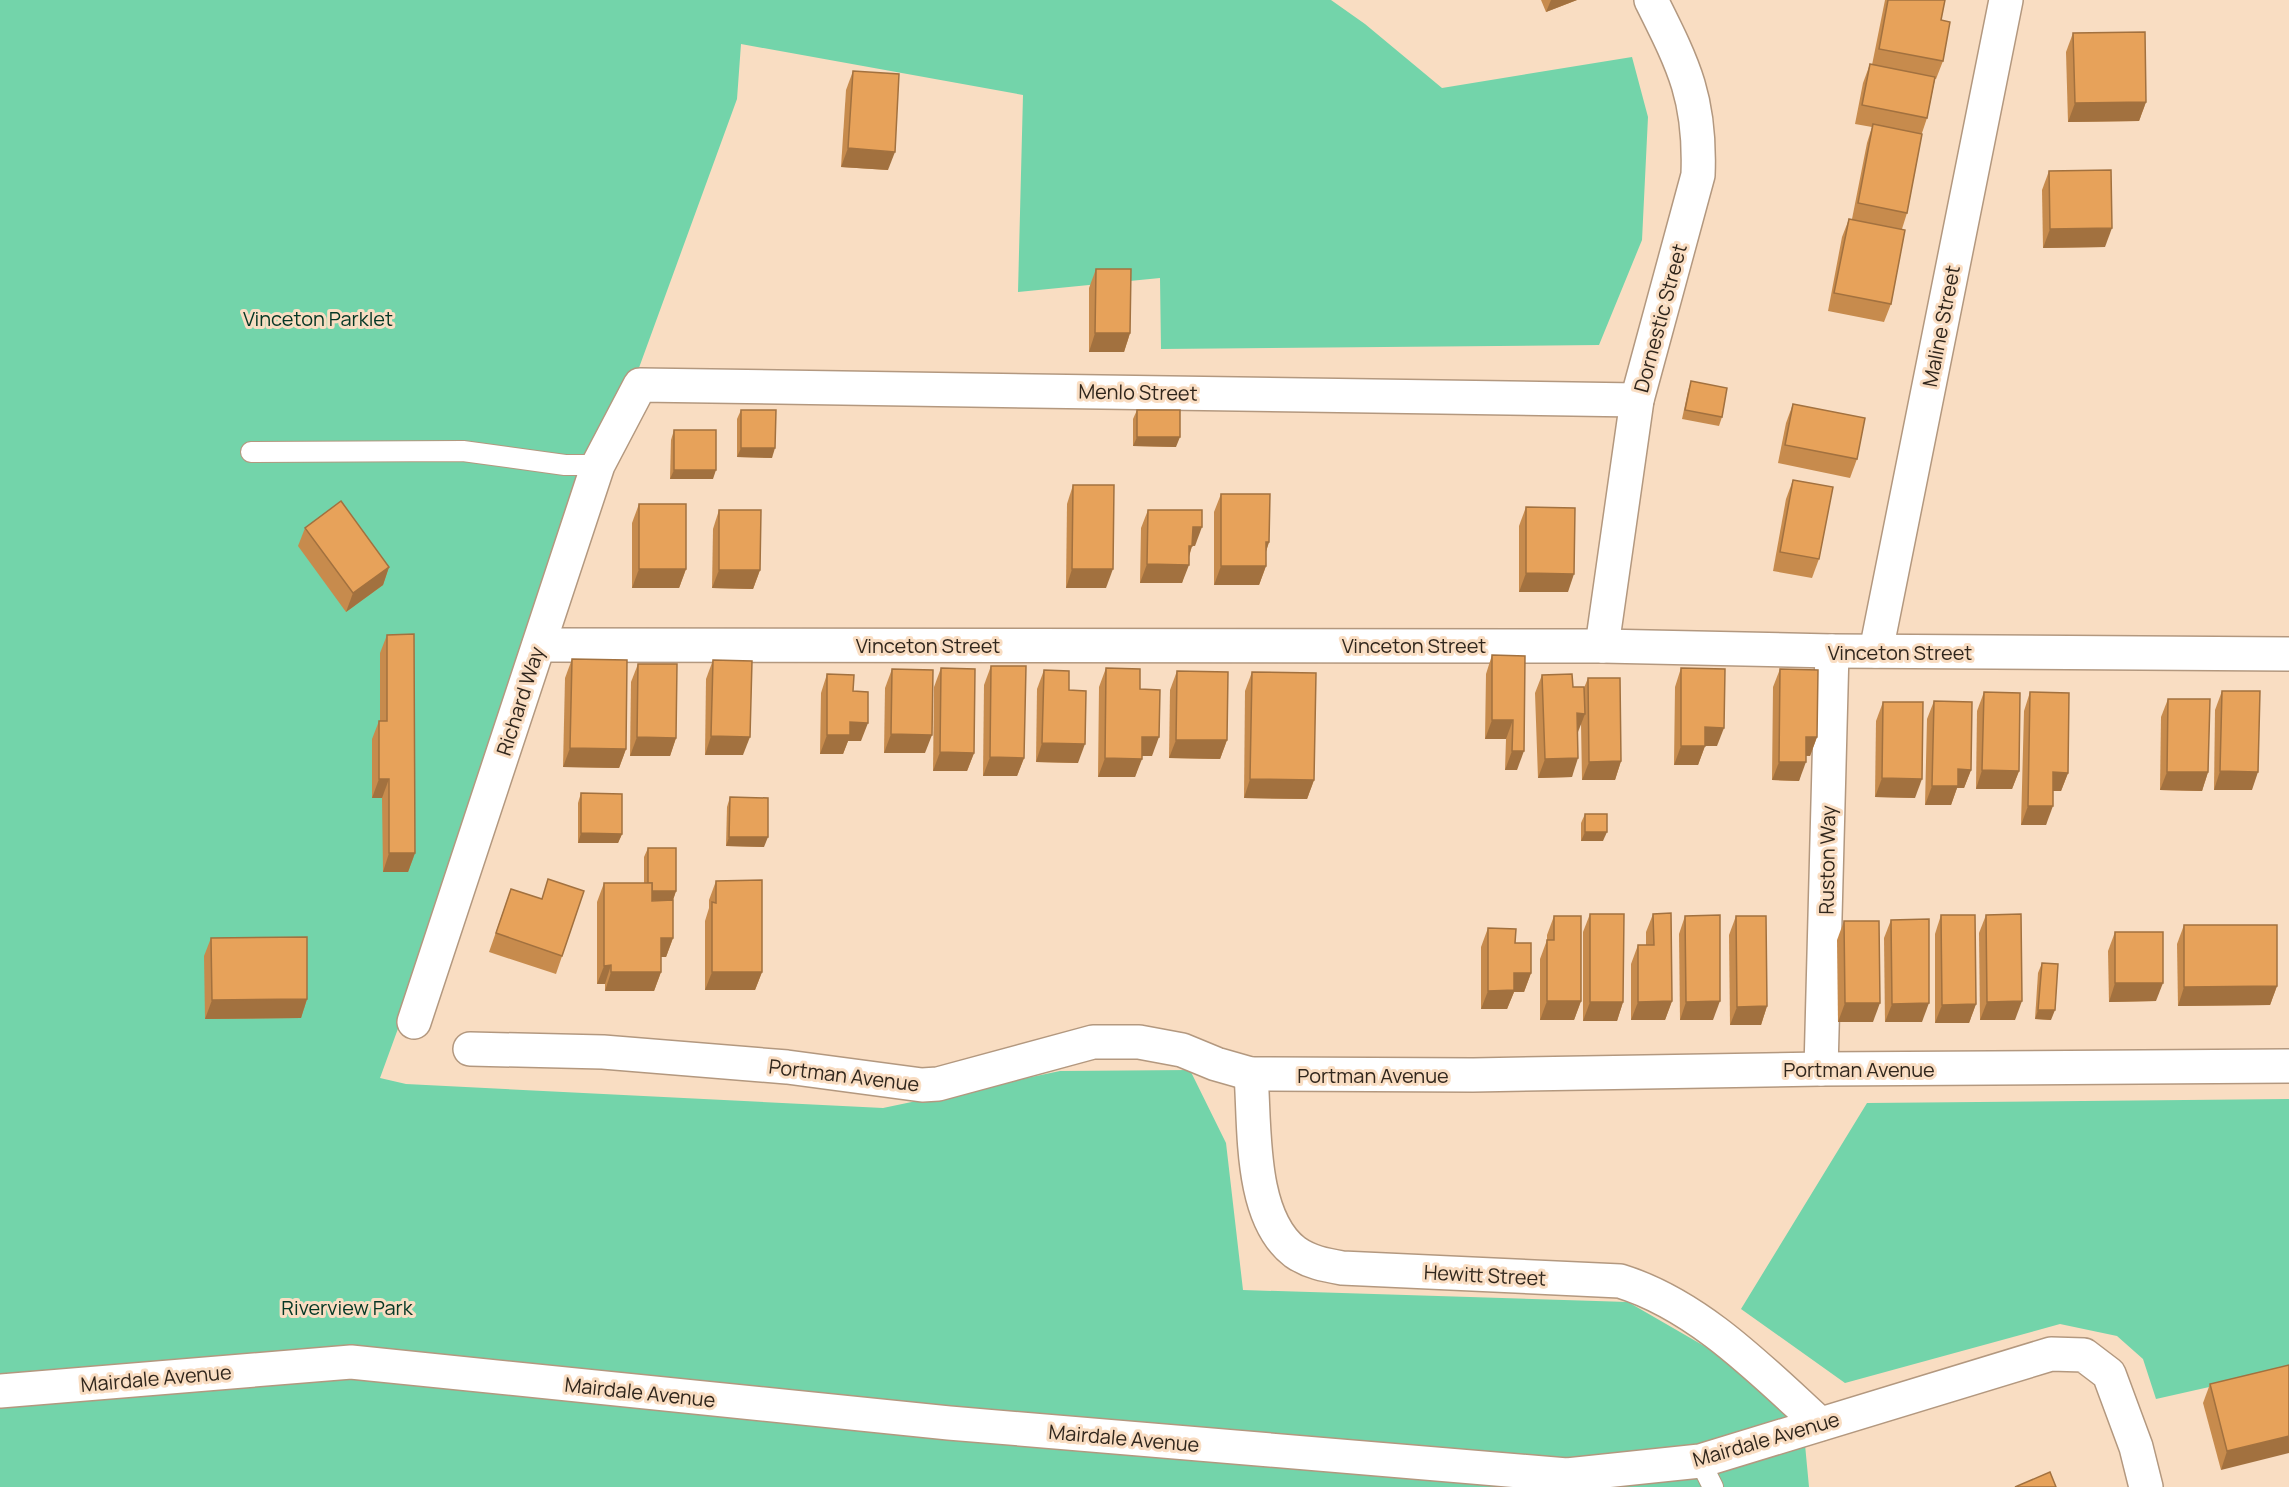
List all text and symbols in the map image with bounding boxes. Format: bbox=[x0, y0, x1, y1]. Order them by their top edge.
street label: Dornestic Street bbox=[1627, 241, 1693, 395]
street label: Maline Street bbox=[1916, 263, 1966, 389]
park label: Vinceton Parklet bbox=[243, 305, 393, 332]
street label: Menlo Street bbox=[1078, 377, 1198, 407]
street label: Vinceton Street bbox=[856, 632, 1000, 659]
street label: Vinceton Street bbox=[1342, 632, 1486, 659]
street label: Vinceton Street bbox=[1828, 639, 1972, 666]
street label: Richard Way bbox=[490, 643, 550, 759]
street label: Ruston Way bbox=[1813, 805, 1841, 915]
street label: Portman Avenue bbox=[767, 1052, 921, 1098]
street label: Portman Avenue bbox=[1783, 1056, 1935, 1083]
street label: Portman Avenue bbox=[1297, 1062, 1449, 1089]
street label: Hewitt Street bbox=[1423, 1258, 1547, 1292]
park label: Riverview Park bbox=[281, 1294, 414, 1321]
street label: Mairdale Avenue bbox=[79, 1358, 233, 1398]
street label: Mairdale Avenue bbox=[563, 1371, 717, 1413]
street label: Mairdale Avenue bbox=[1690, 1405, 1842, 1473]
street label: Mairdale Avenue bbox=[1047, 1418, 1201, 1458]

